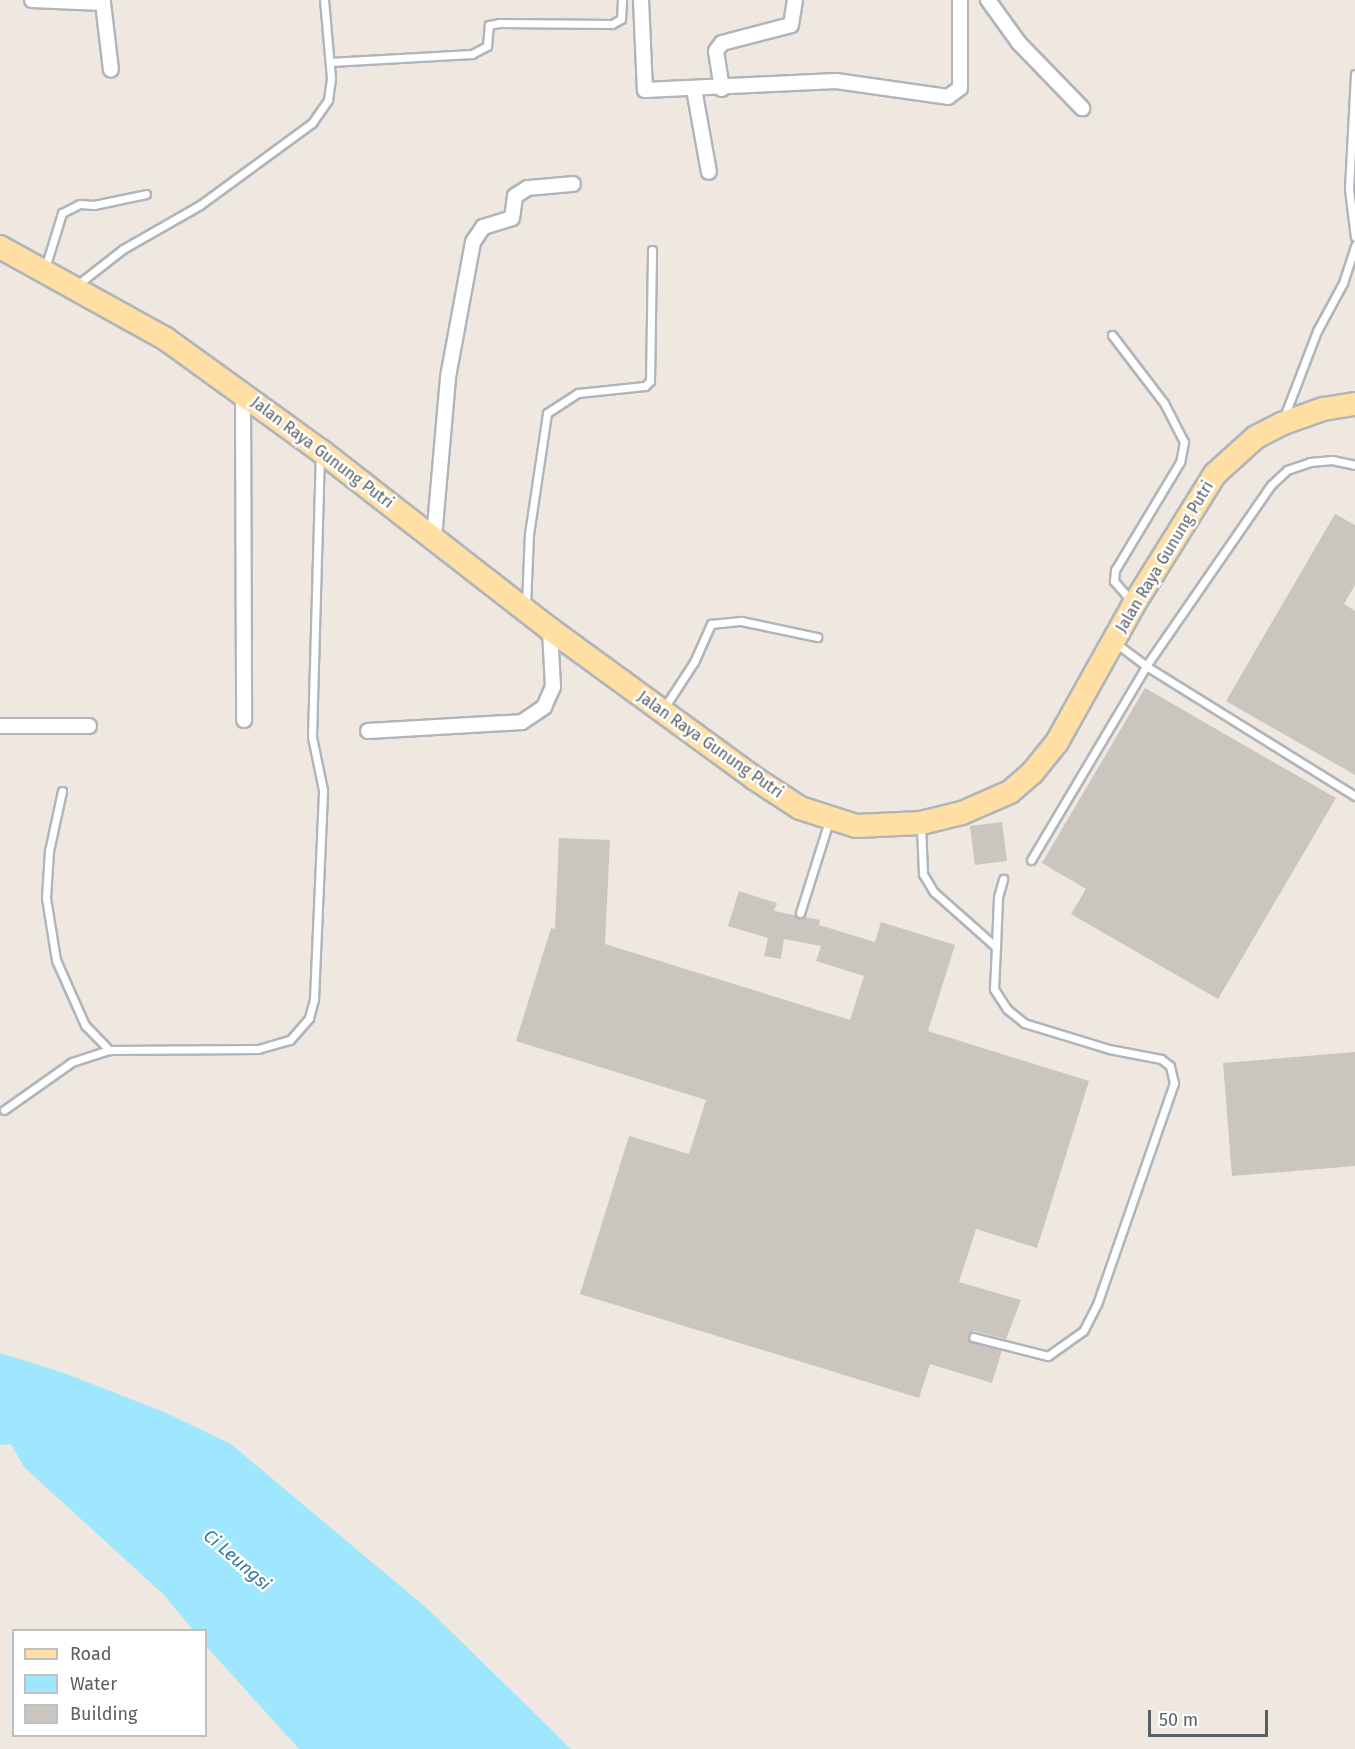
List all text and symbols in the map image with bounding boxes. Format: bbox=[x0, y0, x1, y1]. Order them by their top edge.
street label: Jalan Raya Gunung Putri bbox=[247, 393, 397, 513]
street label: Jalan Raya Gunung Putri bbox=[1112, 478, 1218, 636]
street label: Jalan Raya Gunung Putri bbox=[633, 687, 787, 803]
water label: Ci Leungsi bbox=[199, 1525, 275, 1595]
legend bbox=[12, 1629, 207, 1737]
text: Road bbox=[70, 1643, 112, 1665]
text: Water bbox=[70, 1673, 117, 1695]
scale bar bbox=[1151, 1698, 1271, 1736]
text: Building bbox=[70, 1703, 137, 1725]
text: 50 m bbox=[1159, 1709, 1198, 1731]

